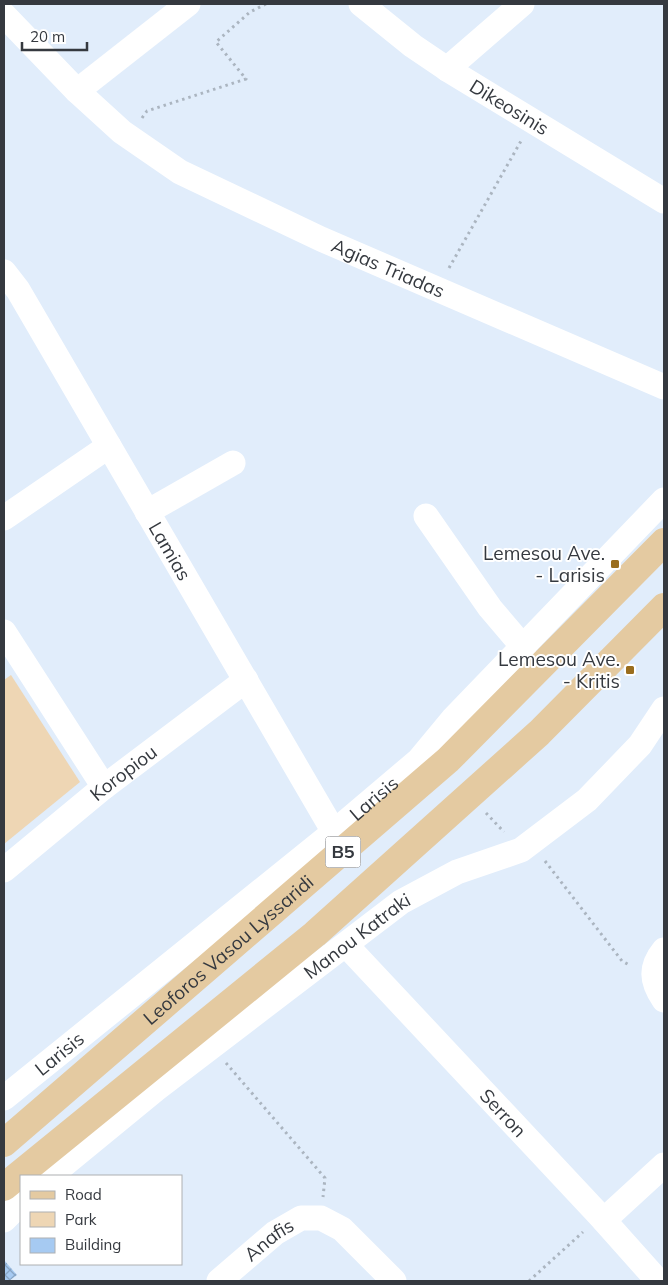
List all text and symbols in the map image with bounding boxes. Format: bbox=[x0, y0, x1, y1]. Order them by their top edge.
scale bar bbox=[22, 20, 88, 52]
text: 20 m bbox=[30, 27, 65, 46]
street label: Dikeosinis bbox=[465, 74, 554, 140]
street label: Agias Triadas bbox=[328, 233, 448, 303]
street label: Lamias bbox=[144, 517, 197, 585]
place label: Lemesou Ave. - Larisis bbox=[483, 541, 605, 587]
marker: Lemesou Ave. - Larisis bbox=[609, 558, 621, 570]
place label: Lemesou Ave. - Kritis bbox=[498, 647, 620, 693]
marker: Lemesou Ave. - Kritis bbox=[624, 664, 636, 676]
street label: Koropiou bbox=[85, 739, 162, 806]
street label: Larisis bbox=[344, 771, 403, 826]
road number: B5 bbox=[326, 836, 360, 868]
street label: Leoforos Vasou Lyssaridi bbox=[138, 870, 318, 1030]
street label: Manou Katraki bbox=[299, 887, 414, 984]
street label: Larisis bbox=[30, 1026, 89, 1081]
street label: Serron bbox=[475, 1083, 532, 1142]
legend bbox=[20, 1175, 182, 1265]
text: Road bbox=[65, 1185, 102, 1204]
text: Park bbox=[65, 1210, 97, 1229]
street label: Anafis bbox=[239, 1213, 298, 1266]
text: Building bbox=[65, 1235, 121, 1254]

